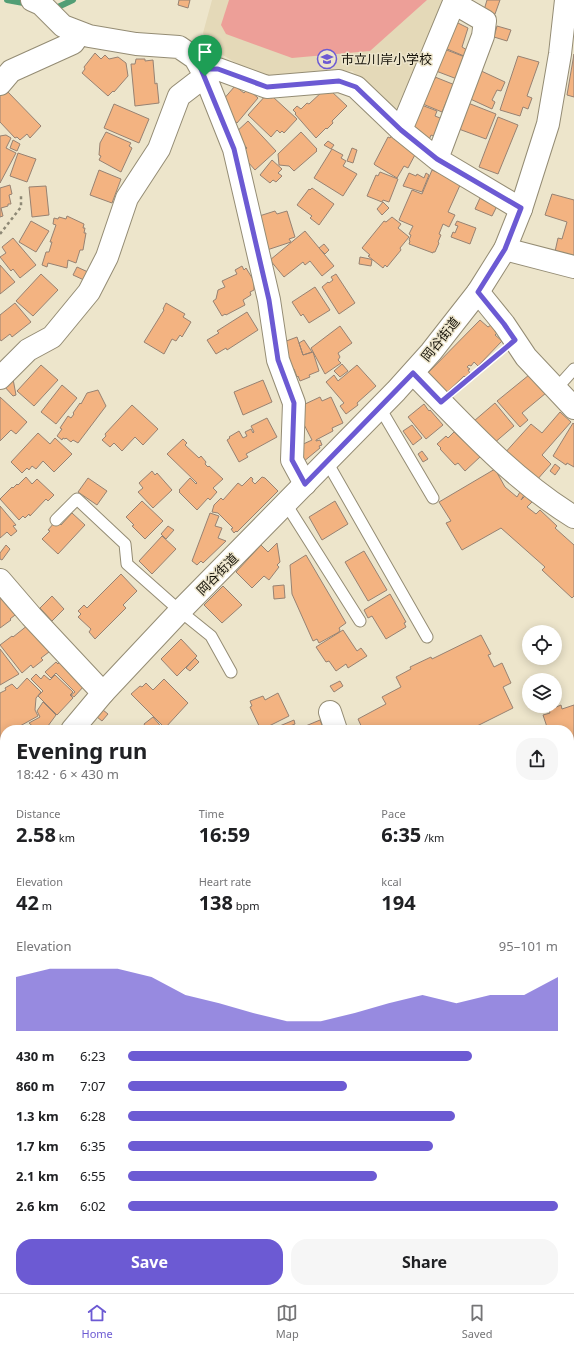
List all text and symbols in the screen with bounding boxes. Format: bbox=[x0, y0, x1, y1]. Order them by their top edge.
pin bbox=[188, 35, 222, 76]
icon: arrive bbox=[194, 41, 216, 63]
school or university icon: 市立川岸小学校 bbox=[316, 48, 338, 70]
place label: 市立川岸小学校 bbox=[341, 50, 432, 68]
street label: 岡谷街道 bbox=[417, 313, 463, 365]
street label: 岡谷街道 bbox=[192, 549, 242, 599]
map controls bbox=[522, 625, 562, 713]
button: locate bbox=[522, 625, 562, 665]
button: layers bbox=[522, 673, 562, 713]
text: Evening run bbox=[16, 735, 147, 765]
button: share bbox=[516, 738, 558, 780]
text: 18:42 · 6 × 430 m bbox=[16, 765, 119, 783]
text: Distance bbox=[16, 806, 61, 821]
text: Time bbox=[199, 806, 224, 821]
text: Pace bbox=[381, 806, 406, 821]
text: 2.58 bbox=[16, 821, 56, 848]
text: 16:59 bbox=[199, 821, 250, 848]
text: 6:35 bbox=[381, 821, 421, 848]
text: km bbox=[56, 830, 75, 845]
text: /km bbox=[421, 830, 444, 845]
text: Elevation bbox=[16, 874, 63, 889]
text: Heart rate bbox=[199, 874, 251, 889]
text: kcal bbox=[381, 874, 402, 889]
text: 42 bbox=[16, 889, 39, 916]
text: 138 bbox=[199, 889, 233, 916]
text: 194 bbox=[381, 889, 416, 916]
text: m bbox=[39, 898, 52, 913]
text: bpm bbox=[233, 898, 260, 913]
text: Elevation bbox=[16, 937, 72, 955]
text: 95–101 m bbox=[499, 937, 558, 955]
text: 430 m bbox=[16, 1047, 54, 1065]
text: 6:23 bbox=[80, 1047, 106, 1065]
text: 860 m bbox=[16, 1077, 54, 1095]
text: 7:07 bbox=[80, 1077, 106, 1095]
text: 1.3 km bbox=[16, 1107, 59, 1125]
text: 6:28 bbox=[80, 1107, 106, 1125]
text: 1.7 km bbox=[16, 1137, 59, 1155]
text: 6:35 bbox=[80, 1137, 106, 1155]
text: 2.1 km bbox=[16, 1167, 59, 1185]
text: 6:55 bbox=[80, 1167, 106, 1185]
text: 2.6 km bbox=[16, 1197, 59, 1215]
text: 6:02 bbox=[80, 1197, 106, 1215]
button: Save bbox=[16, 1239, 283, 1285]
button: Share bbox=[291, 1239, 558, 1285]
tab: Home bbox=[82, 1302, 113, 1341]
tab: Map bbox=[276, 1302, 299, 1341]
tab: Saved bbox=[462, 1302, 493, 1341]

